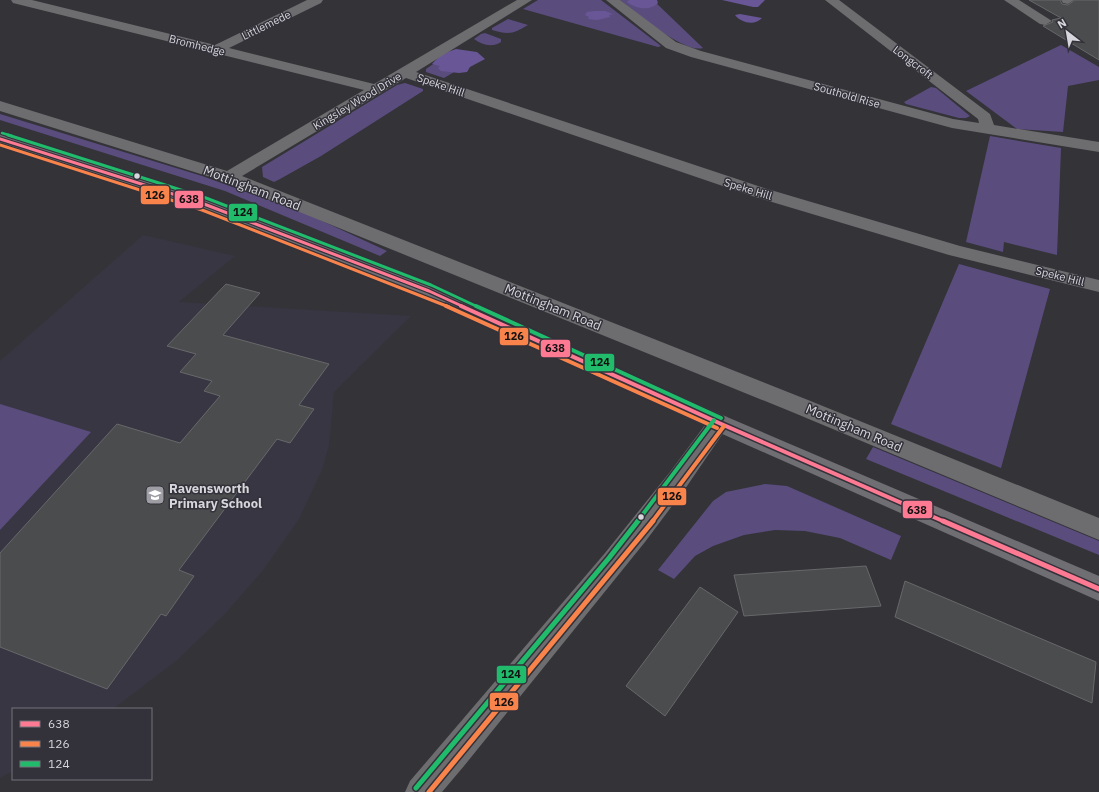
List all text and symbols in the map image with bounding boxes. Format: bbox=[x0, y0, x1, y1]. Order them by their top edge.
street label: Littlemede bbox=[239, 7, 293, 43]
north arrow bbox=[1047, 12, 1087, 52]
text: N bbox=[1055, 15, 1069, 31]
street label: Bromhedge bbox=[167, 31, 227, 59]
street label: Longcroft bbox=[890, 42, 936, 82]
street label: Kingsley Wood Drive bbox=[310, 69, 404, 133]
street label: Speke Hill bbox=[415, 70, 467, 100]
street label: Southold Rise bbox=[812, 79, 882, 111]
street label: Mottingham Road bbox=[201, 162, 303, 214]
unlabelled marker bbox=[132, 171, 142, 181]
street label: Speke Hill bbox=[722, 175, 774, 203]
line badge: 126 bbox=[140, 185, 170, 205]
text: 126 bbox=[145, 188, 165, 202]
line badge: 638 bbox=[174, 190, 204, 209]
text: 638 bbox=[179, 192, 199, 206]
line badge: 124 bbox=[228, 203, 258, 222]
text: 124 bbox=[233, 205, 253, 219]
street label: Speke Hill bbox=[1034, 263, 1086, 289]
street label: Mottingham Road bbox=[502, 280, 604, 334]
line badge: 126 bbox=[499, 327, 529, 346]
text: 126 bbox=[504, 329, 524, 343]
line badge: 638 bbox=[540, 339, 571, 358]
text: 638 bbox=[545, 341, 565, 355]
line badge: 124 bbox=[584, 353, 615, 372]
text: 124 bbox=[590, 355, 610, 369]
street label: Mottingham Road bbox=[803, 400, 905, 456]
place label: Ravensworth Primary School bbox=[169, 480, 262, 512]
school or university icon: Ravensworth Primary School bbox=[144, 484, 166, 506]
line badge: 126 bbox=[657, 487, 687, 506]
text: 126 bbox=[662, 489, 682, 503]
line badge: 638 bbox=[902, 500, 933, 519]
text: 638 bbox=[907, 503, 927, 517]
unlabelled marker bbox=[636, 512, 646, 522]
line badge: 124 bbox=[496, 665, 527, 684]
text: 124 bbox=[501, 667, 521, 681]
line badge: 126 bbox=[489, 692, 519, 711]
text: 126 bbox=[494, 695, 514, 709]
legend bbox=[12, 708, 152, 780]
text: 638 bbox=[48, 716, 70, 731]
text: 126 bbox=[48, 736, 70, 751]
text: 124 bbox=[48, 756, 70, 771]

